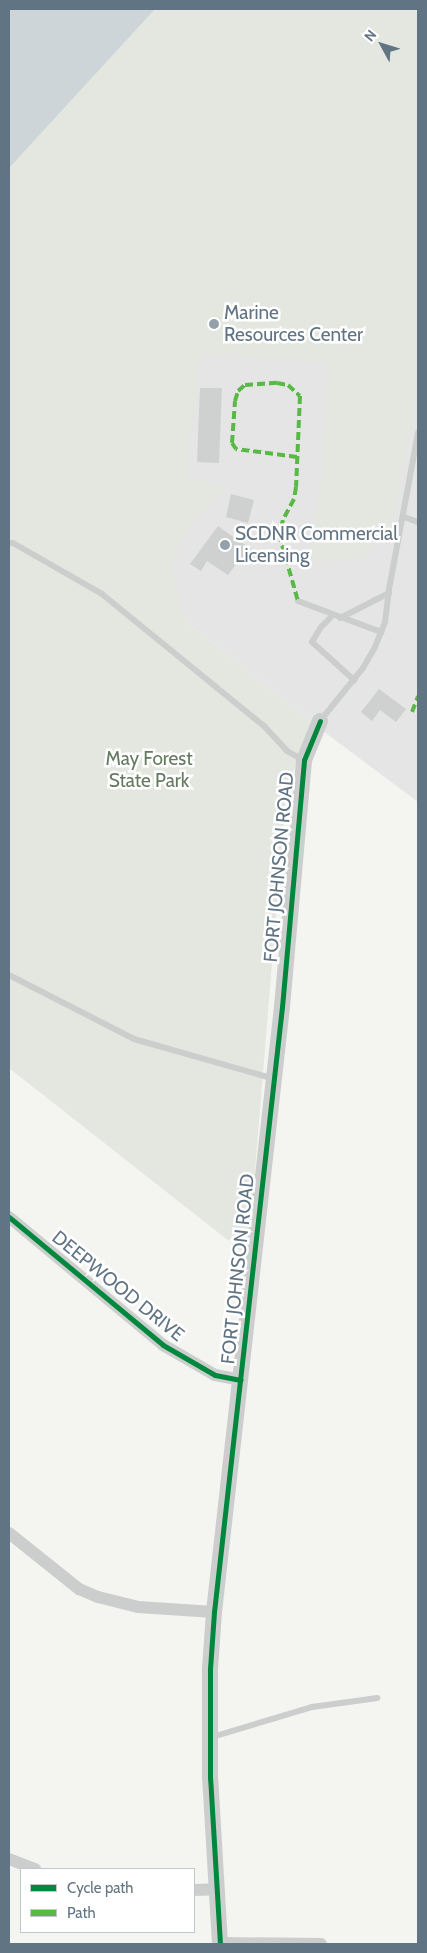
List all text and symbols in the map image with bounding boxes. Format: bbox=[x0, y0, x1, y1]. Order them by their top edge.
north arrow bbox=[357, 20, 407, 70]
text: N bbox=[360, 26, 380, 45]
place label: Marine Resources Center bbox=[224, 302, 363, 346]
marker: Marine Resources Center bbox=[208, 318, 220, 330]
place label: SCDNR Commercial Licensing bbox=[235, 523, 398, 567]
marker: SCDNR Commercial Licensing bbox=[219, 539, 231, 551]
park label: May Forest State Park bbox=[105, 748, 193, 792]
street label: FORT JOHNSON ROAD bbox=[259, 771, 299, 963]
street label: FORT JOHNSON ROAD bbox=[217, 1173, 259, 1365]
street label: DEEPWOOD DRIVE bbox=[47, 1226, 189, 1346]
legend bbox=[20, 1868, 195, 1933]
text: Cycle path bbox=[67, 1879, 133, 1897]
text: Path bbox=[67, 1904, 96, 1922]

